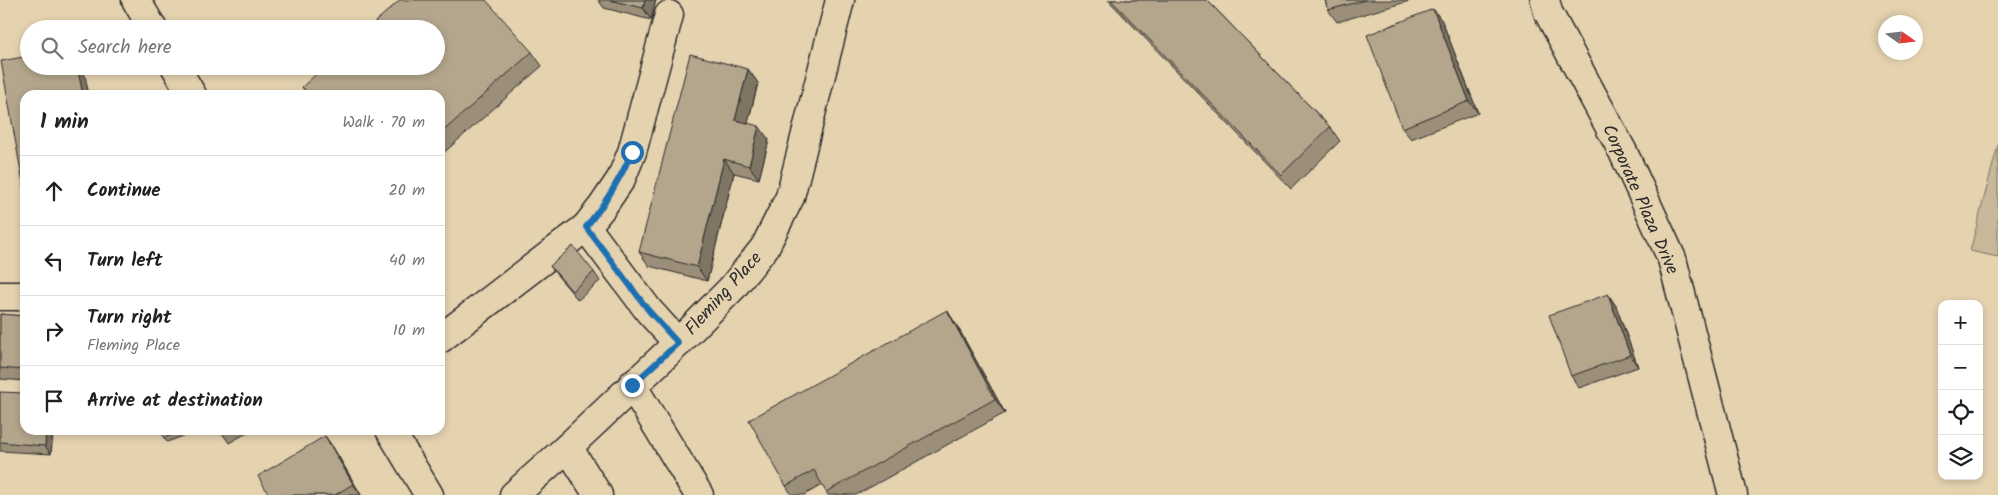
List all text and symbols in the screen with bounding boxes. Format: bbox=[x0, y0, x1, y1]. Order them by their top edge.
north arrow bbox=[1878, 15, 1923, 60]
search box bbox=[20, 20, 445, 75]
text: Search here bbox=[78, 33, 172, 63]
icon: search bbox=[38, 34, 66, 62]
text: 1 min bbox=[40, 106, 89, 139]
text: Walk · 70 m bbox=[342, 110, 425, 135]
street label: Corporate Plaza Drive bbox=[1593, 120, 1686, 280]
route start bbox=[621, 141, 644, 164]
text: Continue bbox=[87, 176, 160, 206]
icon: ahead bbox=[40, 177, 68, 205]
text: 20 m bbox=[389, 178, 425, 203]
street label: Fleming Place bbox=[678, 245, 770, 343]
text: Turn left bbox=[87, 246, 162, 276]
icon: left bbox=[40, 247, 68, 275]
text: 40 m bbox=[389, 248, 425, 273]
map controls bbox=[1938, 300, 1983, 480]
button: + bbox=[1938, 300, 1983, 345]
text: Turn right bbox=[87, 303, 172, 333]
icon: right bbox=[40, 317, 68, 345]
text: 10 m bbox=[393, 318, 425, 343]
text: Fleming Place bbox=[87, 333, 180, 358]
button: − bbox=[1938, 345, 1983, 390]
route end bbox=[621, 374, 644, 397]
text: Arrive at destination bbox=[87, 386, 263, 416]
icon: arrive bbox=[40, 387, 68, 415]
button: locate bbox=[1938, 390, 1983, 435]
button: layers bbox=[1938, 435, 1983, 480]

